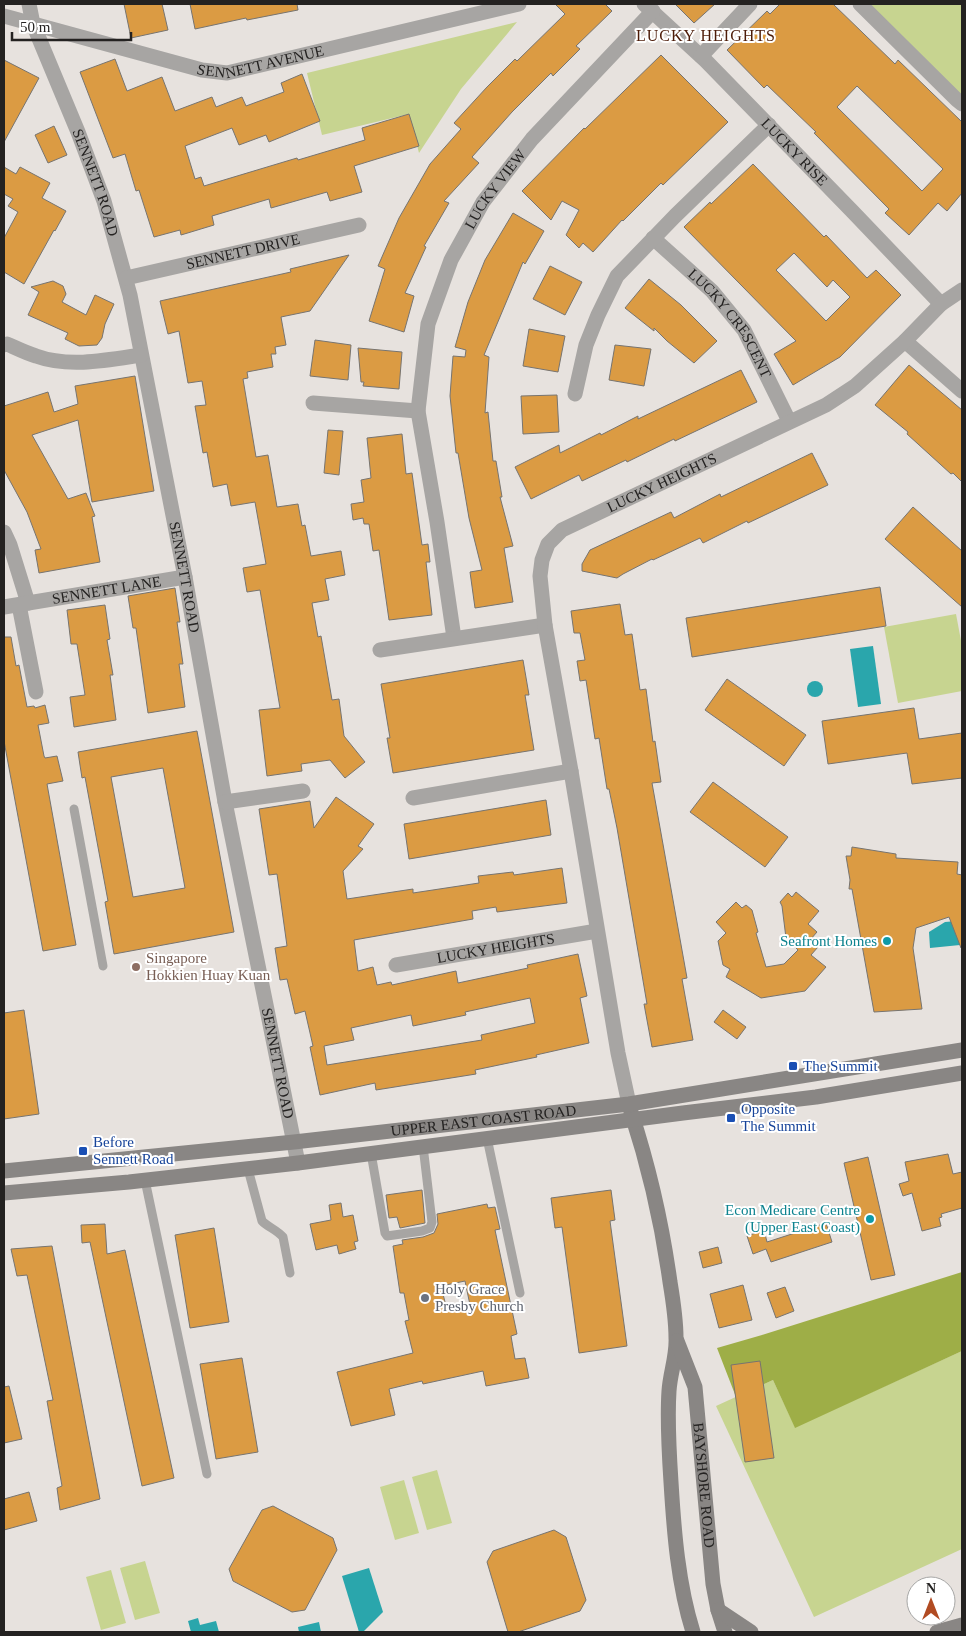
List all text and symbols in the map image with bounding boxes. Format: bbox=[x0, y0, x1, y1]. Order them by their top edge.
scale bar bbox=[12, 10, 131, 42]
text: 50 m bbox=[20, 19, 51, 35]
district label: LUCKY HEIGHTS bbox=[636, 27, 776, 44]
street label: SENNETT AVENUE bbox=[195, 42, 325, 81]
street label: LUCKY RISE bbox=[758, 115, 831, 189]
street label: SENNETT ROAD bbox=[70, 127, 121, 238]
street label: LUCKY VIEW bbox=[462, 146, 529, 232]
street label: SENNETT DRIVE bbox=[185, 231, 301, 272]
street label: LUCKY CRESCENT bbox=[685, 266, 774, 380]
street label: LUCKY HEIGHTS bbox=[605, 450, 719, 515]
street label: SENNETT ROAD bbox=[166, 520, 203, 634]
street label: SENNETT LANE bbox=[51, 573, 162, 607]
street label: LUCKY HEIGHTS bbox=[436, 930, 556, 966]
place label: Seafront Homes bbox=[780, 933, 877, 949]
marker: Seafront Homes bbox=[881, 935, 893, 947]
place label: Singapore Hokkien Huay Kuan bbox=[146, 950, 271, 983]
marker: Singapore Hokkien Huay Kuan bbox=[130, 961, 142, 973]
street label: SENNETT ROAD bbox=[259, 1006, 297, 1120]
place label: The Summit bbox=[803, 1058, 878, 1074]
marker: The Summit bbox=[787, 1060, 799, 1072]
place label: Opposite The Summit bbox=[741, 1101, 816, 1134]
street label: UPPER EAST COAST ROAD bbox=[390, 1102, 577, 1139]
marker: Opposite The Summit bbox=[725, 1112, 737, 1124]
place label: Before Sennett Road bbox=[93, 1134, 174, 1167]
marker: Before Sennett Road bbox=[77, 1145, 89, 1157]
place label: Econ Medicare Centre (Upper East Coast) bbox=[725, 1202, 860, 1236]
marker: Econ Medicare Centre (Upper East Coast) bbox=[864, 1213, 876, 1225]
place label: Holy Grace Presby Church bbox=[435, 1281, 524, 1314]
marker: Holy Grace Presby Church bbox=[419, 1292, 431, 1304]
street label: BAYSHORE ROAD bbox=[690, 1422, 718, 1549]
north arrow bbox=[906, 1576, 956, 1626]
text: N bbox=[926, 1581, 936, 1596]

